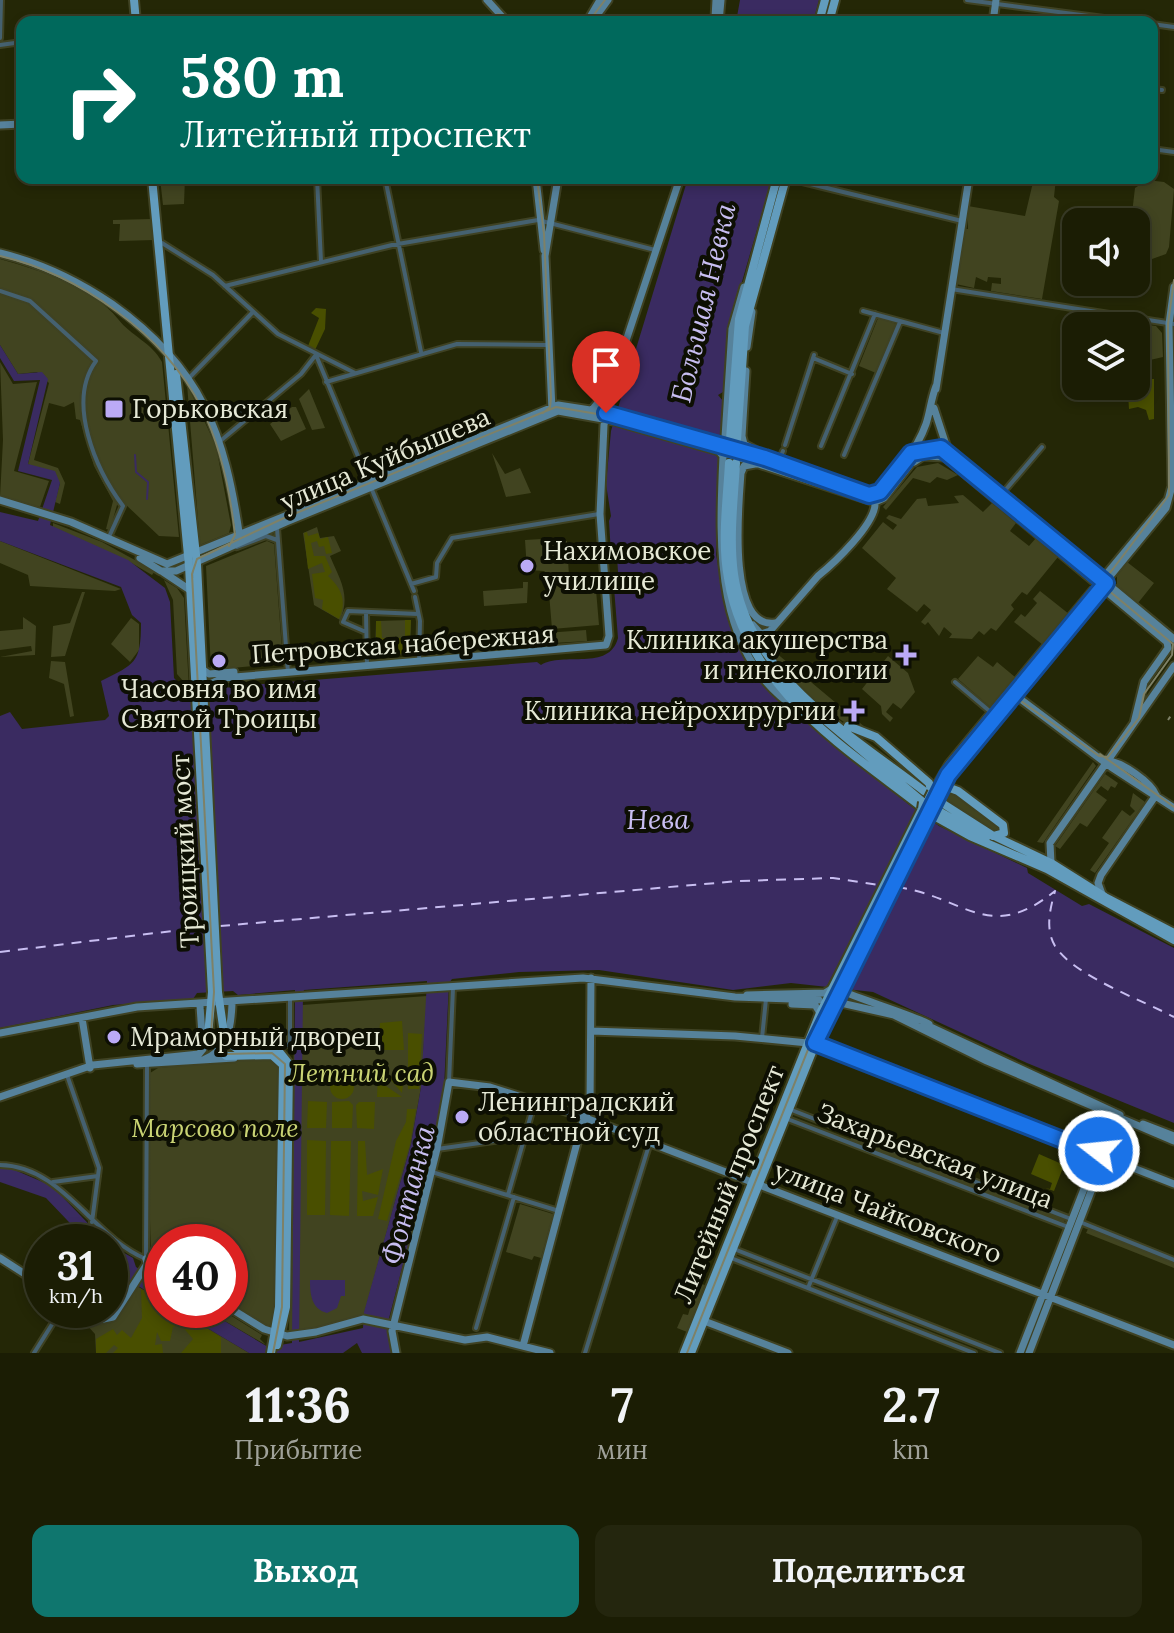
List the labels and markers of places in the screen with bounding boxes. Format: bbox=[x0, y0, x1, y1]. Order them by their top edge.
pin bbox=[572, 331, 640, 413]
place label: Горьковская bbox=[132, 392, 288, 425]
marker: Горьковская bbox=[103, 398, 125, 420]
place label: Нахимовское училище bbox=[543, 534, 711, 597]
marker: Нахимовское училище bbox=[518, 557, 536, 575]
place label: Клиника акушерства и гинекологии bbox=[626, 623, 888, 686]
marker: Клиника акушерства и гинекологии bbox=[895, 644, 917, 666]
marker: Часовня во имя Святой Троицы bbox=[210, 652, 228, 670]
place label: Часовня во имя Святой Троицы bbox=[121, 672, 317, 735]
place label: Клиника нейрохирургии bbox=[524, 694, 836, 727]
marker: Клиника нейрохирургии bbox=[843, 700, 865, 722]
place label: Мраморный дворец bbox=[130, 1020, 381, 1053]
marker: Мраморный дворец bbox=[105, 1028, 123, 1046]
place label: Ленинградский областной суд bbox=[478, 1085, 674, 1148]
marker: Ленинградский областной суд bbox=[453, 1108, 471, 1126]

